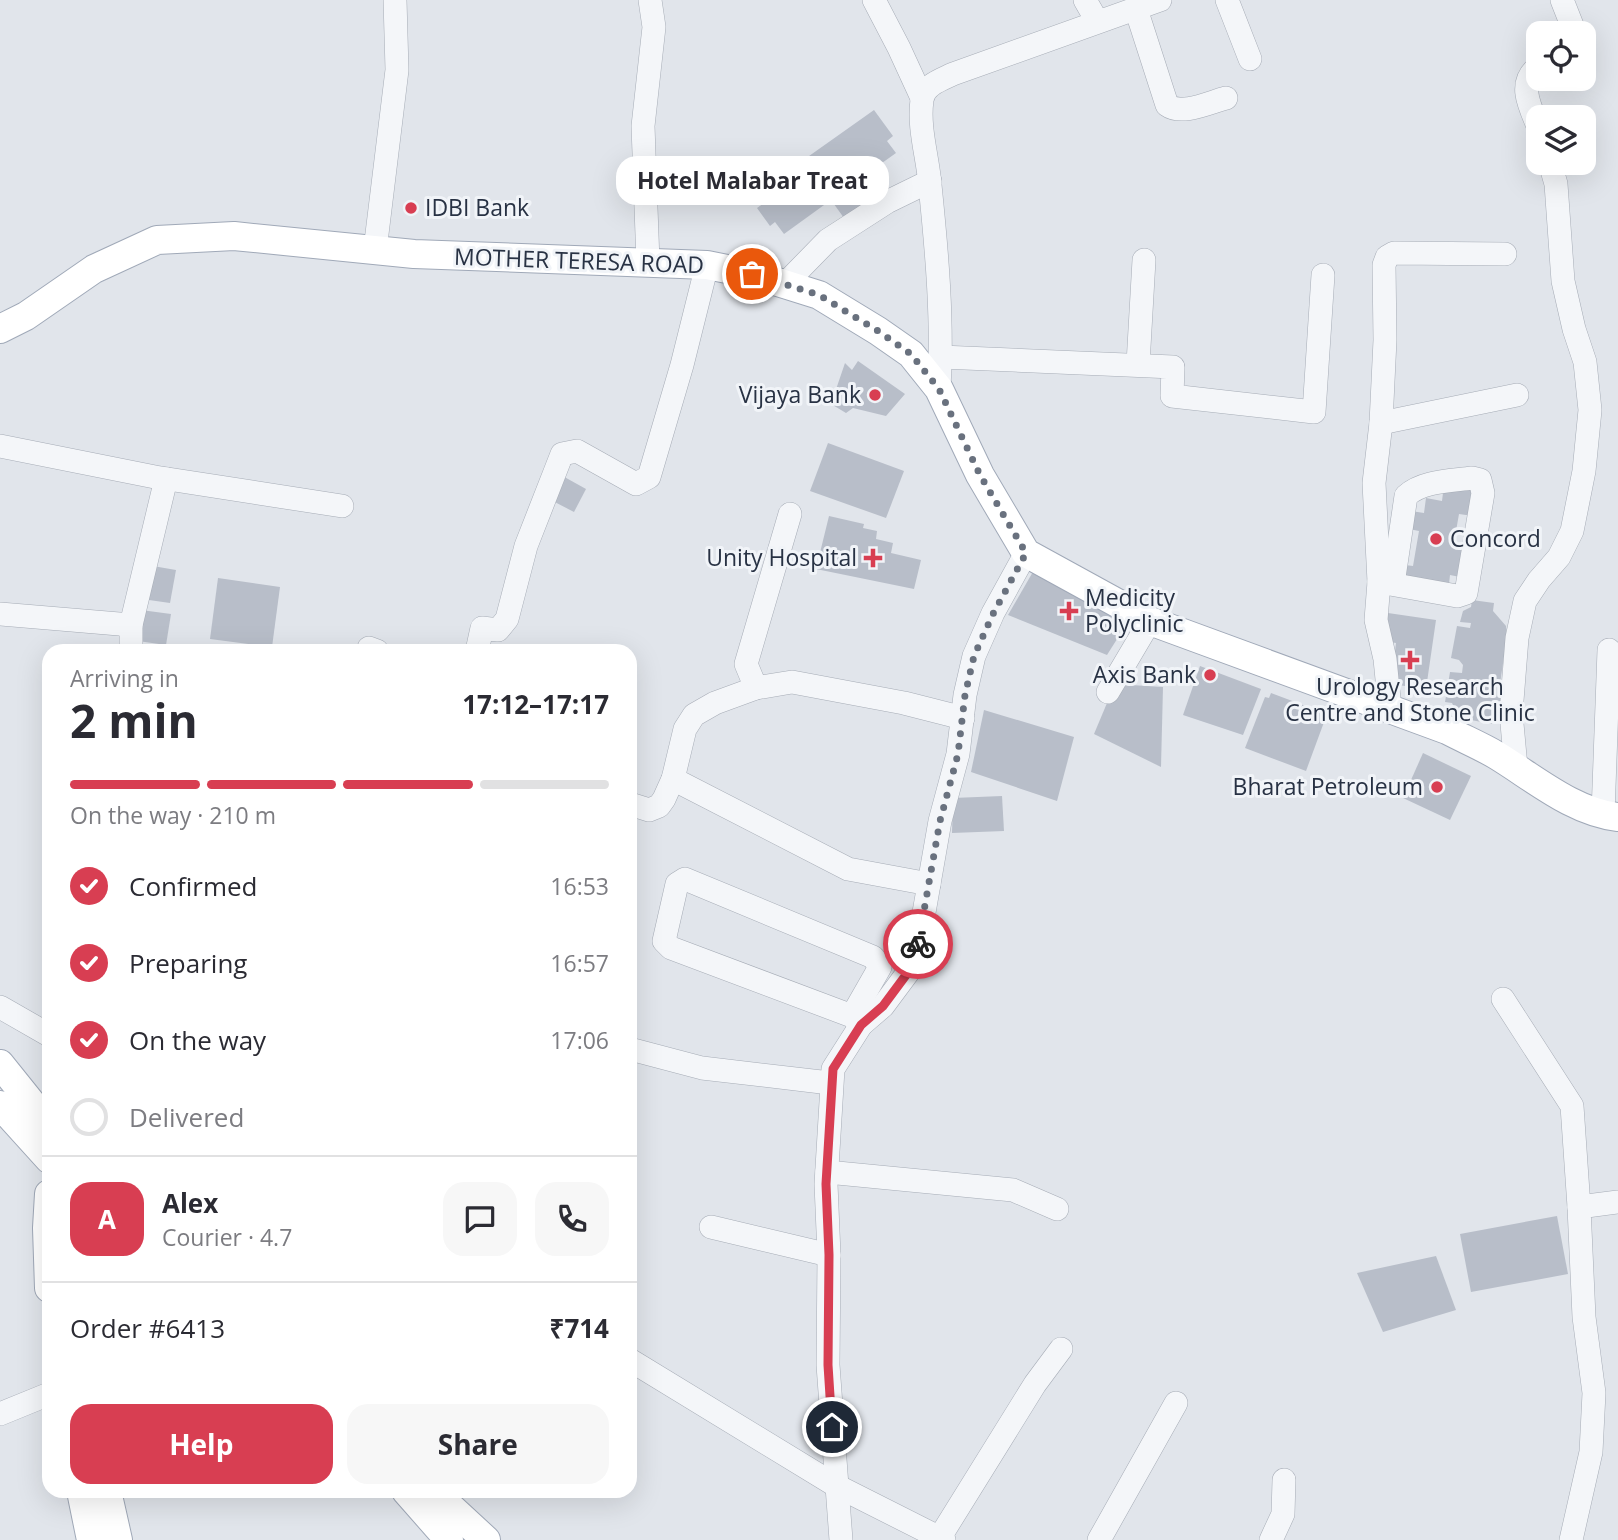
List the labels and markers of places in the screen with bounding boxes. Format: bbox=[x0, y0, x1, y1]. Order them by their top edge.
callout: Hotel Malabar Treat bbox=[616, 155, 888, 204]
place label: IDBI Bank bbox=[425, 191, 529, 223]
marker: IDBI Bank bbox=[403, 200, 419, 216]
pin bbox=[722, 244, 782, 304]
place label: Vijaya Bank bbox=[739, 378, 861, 410]
marker: Vijaya Bank bbox=[867, 387, 883, 403]
place label: Concord bbox=[1450, 522, 1541, 554]
marker: Concord bbox=[1428, 531, 1444, 547]
place label: Unity Hospital bbox=[706, 541, 857, 573]
marker: Unity Hospital bbox=[863, 548, 883, 568]
place label: Medicity Polyclinic bbox=[1085, 581, 1184, 639]
marker: Medicity Polyclinic bbox=[1059, 601, 1079, 621]
marker: Urology Research Centre and Stone Clinic bbox=[1400, 650, 1420, 670]
place label: Axis Bank bbox=[1093, 658, 1196, 690]
marker: Axis Bank bbox=[1202, 667, 1218, 683]
place label: Urology Research Centre and Stone Clinic bbox=[1285, 670, 1535, 728]
place label: Bharat Petroleum bbox=[1233, 770, 1423, 802]
marker: Bharat Petroleum bbox=[1429, 779, 1445, 795]
pin bbox=[802, 1397, 862, 1457]

